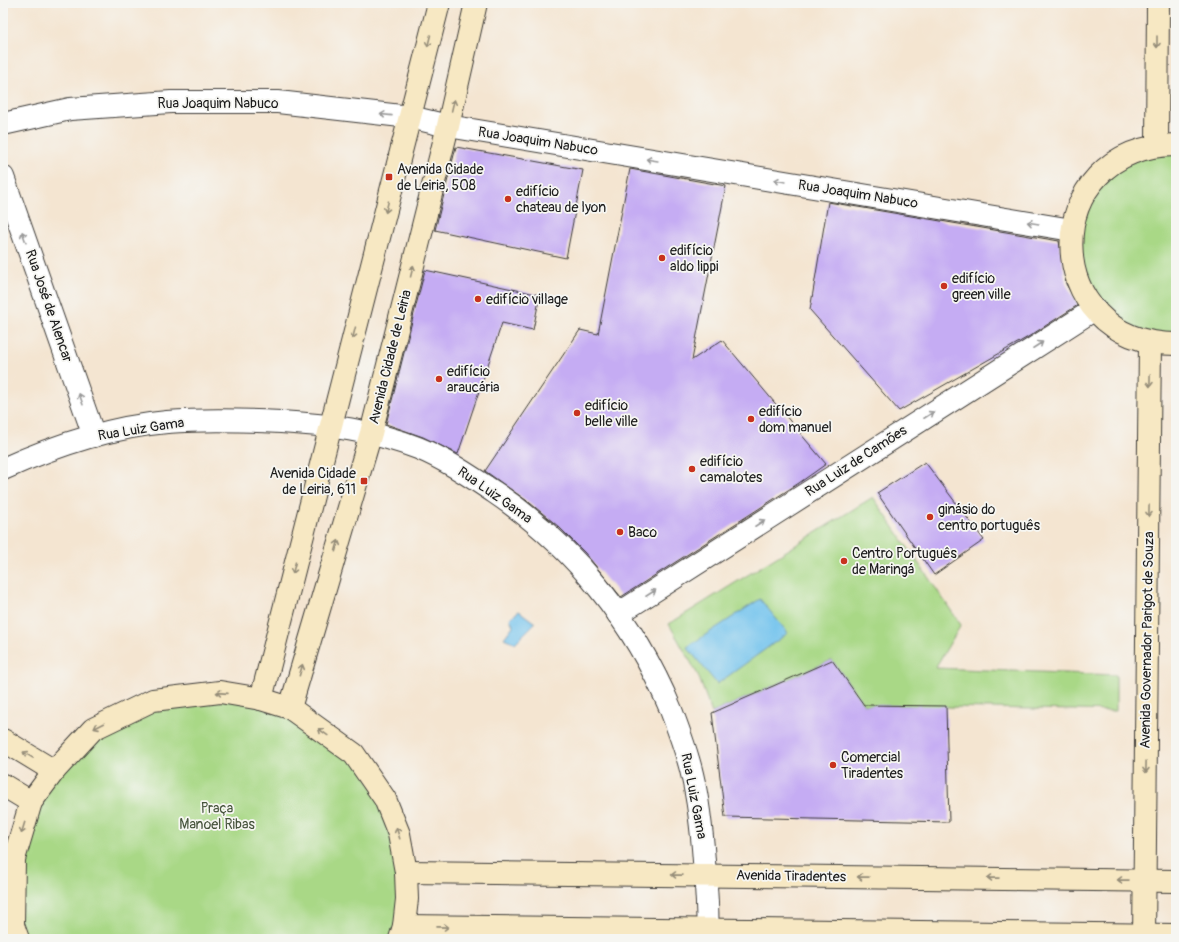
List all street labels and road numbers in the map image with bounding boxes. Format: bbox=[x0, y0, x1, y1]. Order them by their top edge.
street label: Rua Joaquim Nabuco bbox=[157, 95, 279, 112]
street label: Rua Joaquim Nabuco bbox=[477, 123, 600, 159]
street label: Rua Joaquim Nabuco bbox=[797, 176, 920, 212]
street label: Rua José de Alencar bbox=[22, 247, 76, 365]
street label: Avenida Cidade de Leiria bbox=[365, 288, 415, 426]
street label: Rua Luiz Gama bbox=[97, 414, 185, 444]
street label: Rua Luiz de Camões bbox=[802, 421, 911, 500]
street label: Rua Luiz Gama bbox=[454, 463, 536, 527]
street label: Avenida Governador Parigot de Souza bbox=[1137, 531, 1157, 749]
street label: Rua Luiz Gama bbox=[677, 752, 711, 840]
street label: Avenida Tiradentes bbox=[736, 867, 847, 885]

